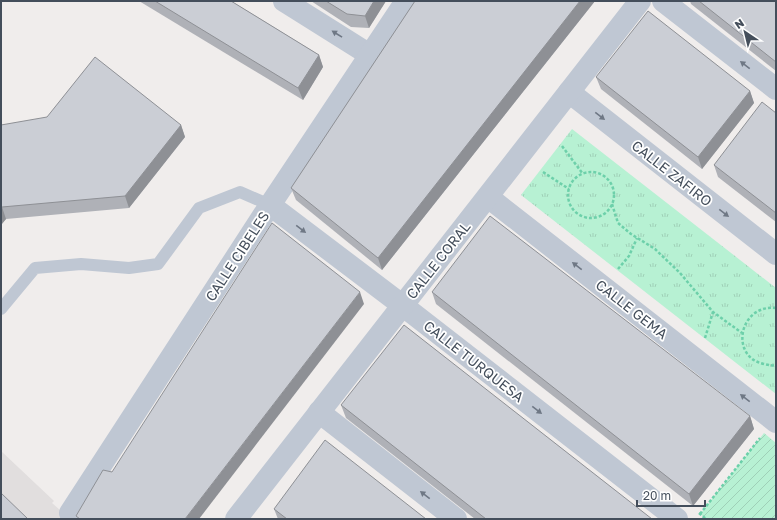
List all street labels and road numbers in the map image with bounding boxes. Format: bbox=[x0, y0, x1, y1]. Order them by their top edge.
street label: CALLE ZAFIRO bbox=[629, 136, 715, 210]
street label: CALLE CIBELES bbox=[202, 208, 272, 304]
street label: CALLE CORAL bbox=[403, 218, 473, 302]
street label: CALLE GEMA bbox=[593, 276, 672, 343]
street label: CALLE TURQUESA bbox=[421, 317, 528, 406]

